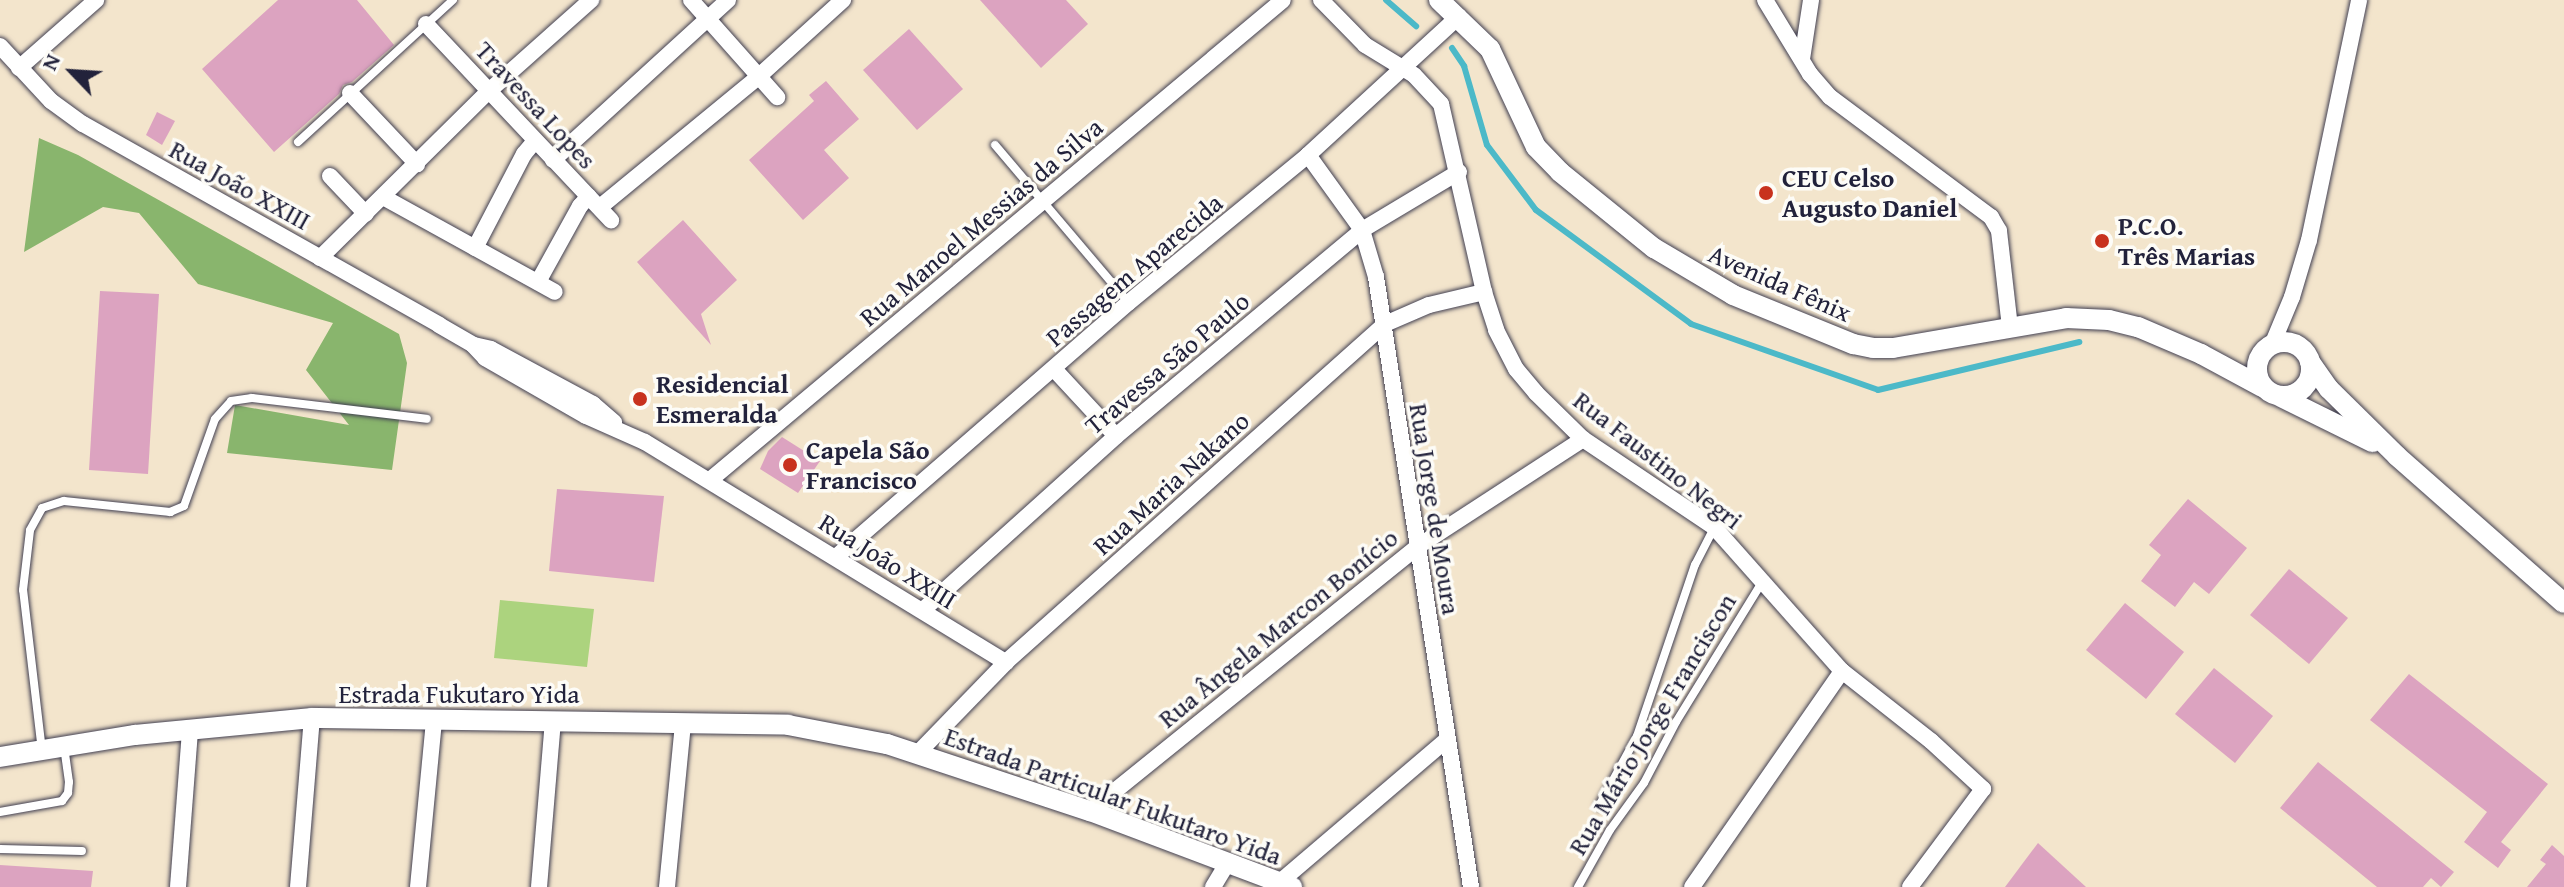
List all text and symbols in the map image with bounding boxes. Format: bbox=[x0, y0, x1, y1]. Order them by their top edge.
north arrow bbox=[32, 32, 112, 112]
street label: Travessa Lopes bbox=[469, 35, 603, 175]
text: N bbox=[33, 48, 68, 75]
street label: Rua Manoel Messias da Silva bbox=[853, 111, 1109, 333]
street label: Rua João XXIII bbox=[164, 134, 316, 236]
place label: CEU Celso Augusto Daniel bbox=[1782, 162, 1957, 224]
marker: CEU Celso Augusto Daniel bbox=[1757, 184, 1775, 202]
street label: Passagem Aparecida bbox=[1039, 187, 1229, 353]
place label: P.C.O. Três Marias bbox=[2118, 210, 2255, 272]
marker: P.C.O. Três Marias bbox=[2093, 232, 2111, 250]
street label: Avenida Fênix bbox=[1704, 238, 1856, 328]
street label: Travessa São Paulo bbox=[1078, 285, 1256, 441]
place label: Residencial Esmeralda bbox=[656, 368, 789, 430]
street label: Rua Faustino Negri bbox=[1567, 384, 1749, 536]
marker: Residencial Esmeralda bbox=[631, 390, 649, 408]
street label: Rua Jorge de Moura bbox=[1403, 401, 1467, 617]
street label: Rua Maria Nakano bbox=[1086, 405, 1256, 561]
place label: Capela São Francisco bbox=[806, 434, 930, 496]
marker: Capela São Francisco bbox=[781, 456, 799, 474]
street label: Rua João XXIII bbox=[814, 506, 962, 616]
street label: Rua Ângela Marcon Bonício bbox=[1152, 522, 1404, 734]
street label: Rua Mário Jorge Franciscon bbox=[1562, 588, 1742, 860]
street label: Estrada Fukutaro Yida bbox=[338, 678, 580, 710]
street label: Estrada Particular Fukutaro Yida bbox=[940, 720, 1286, 872]

